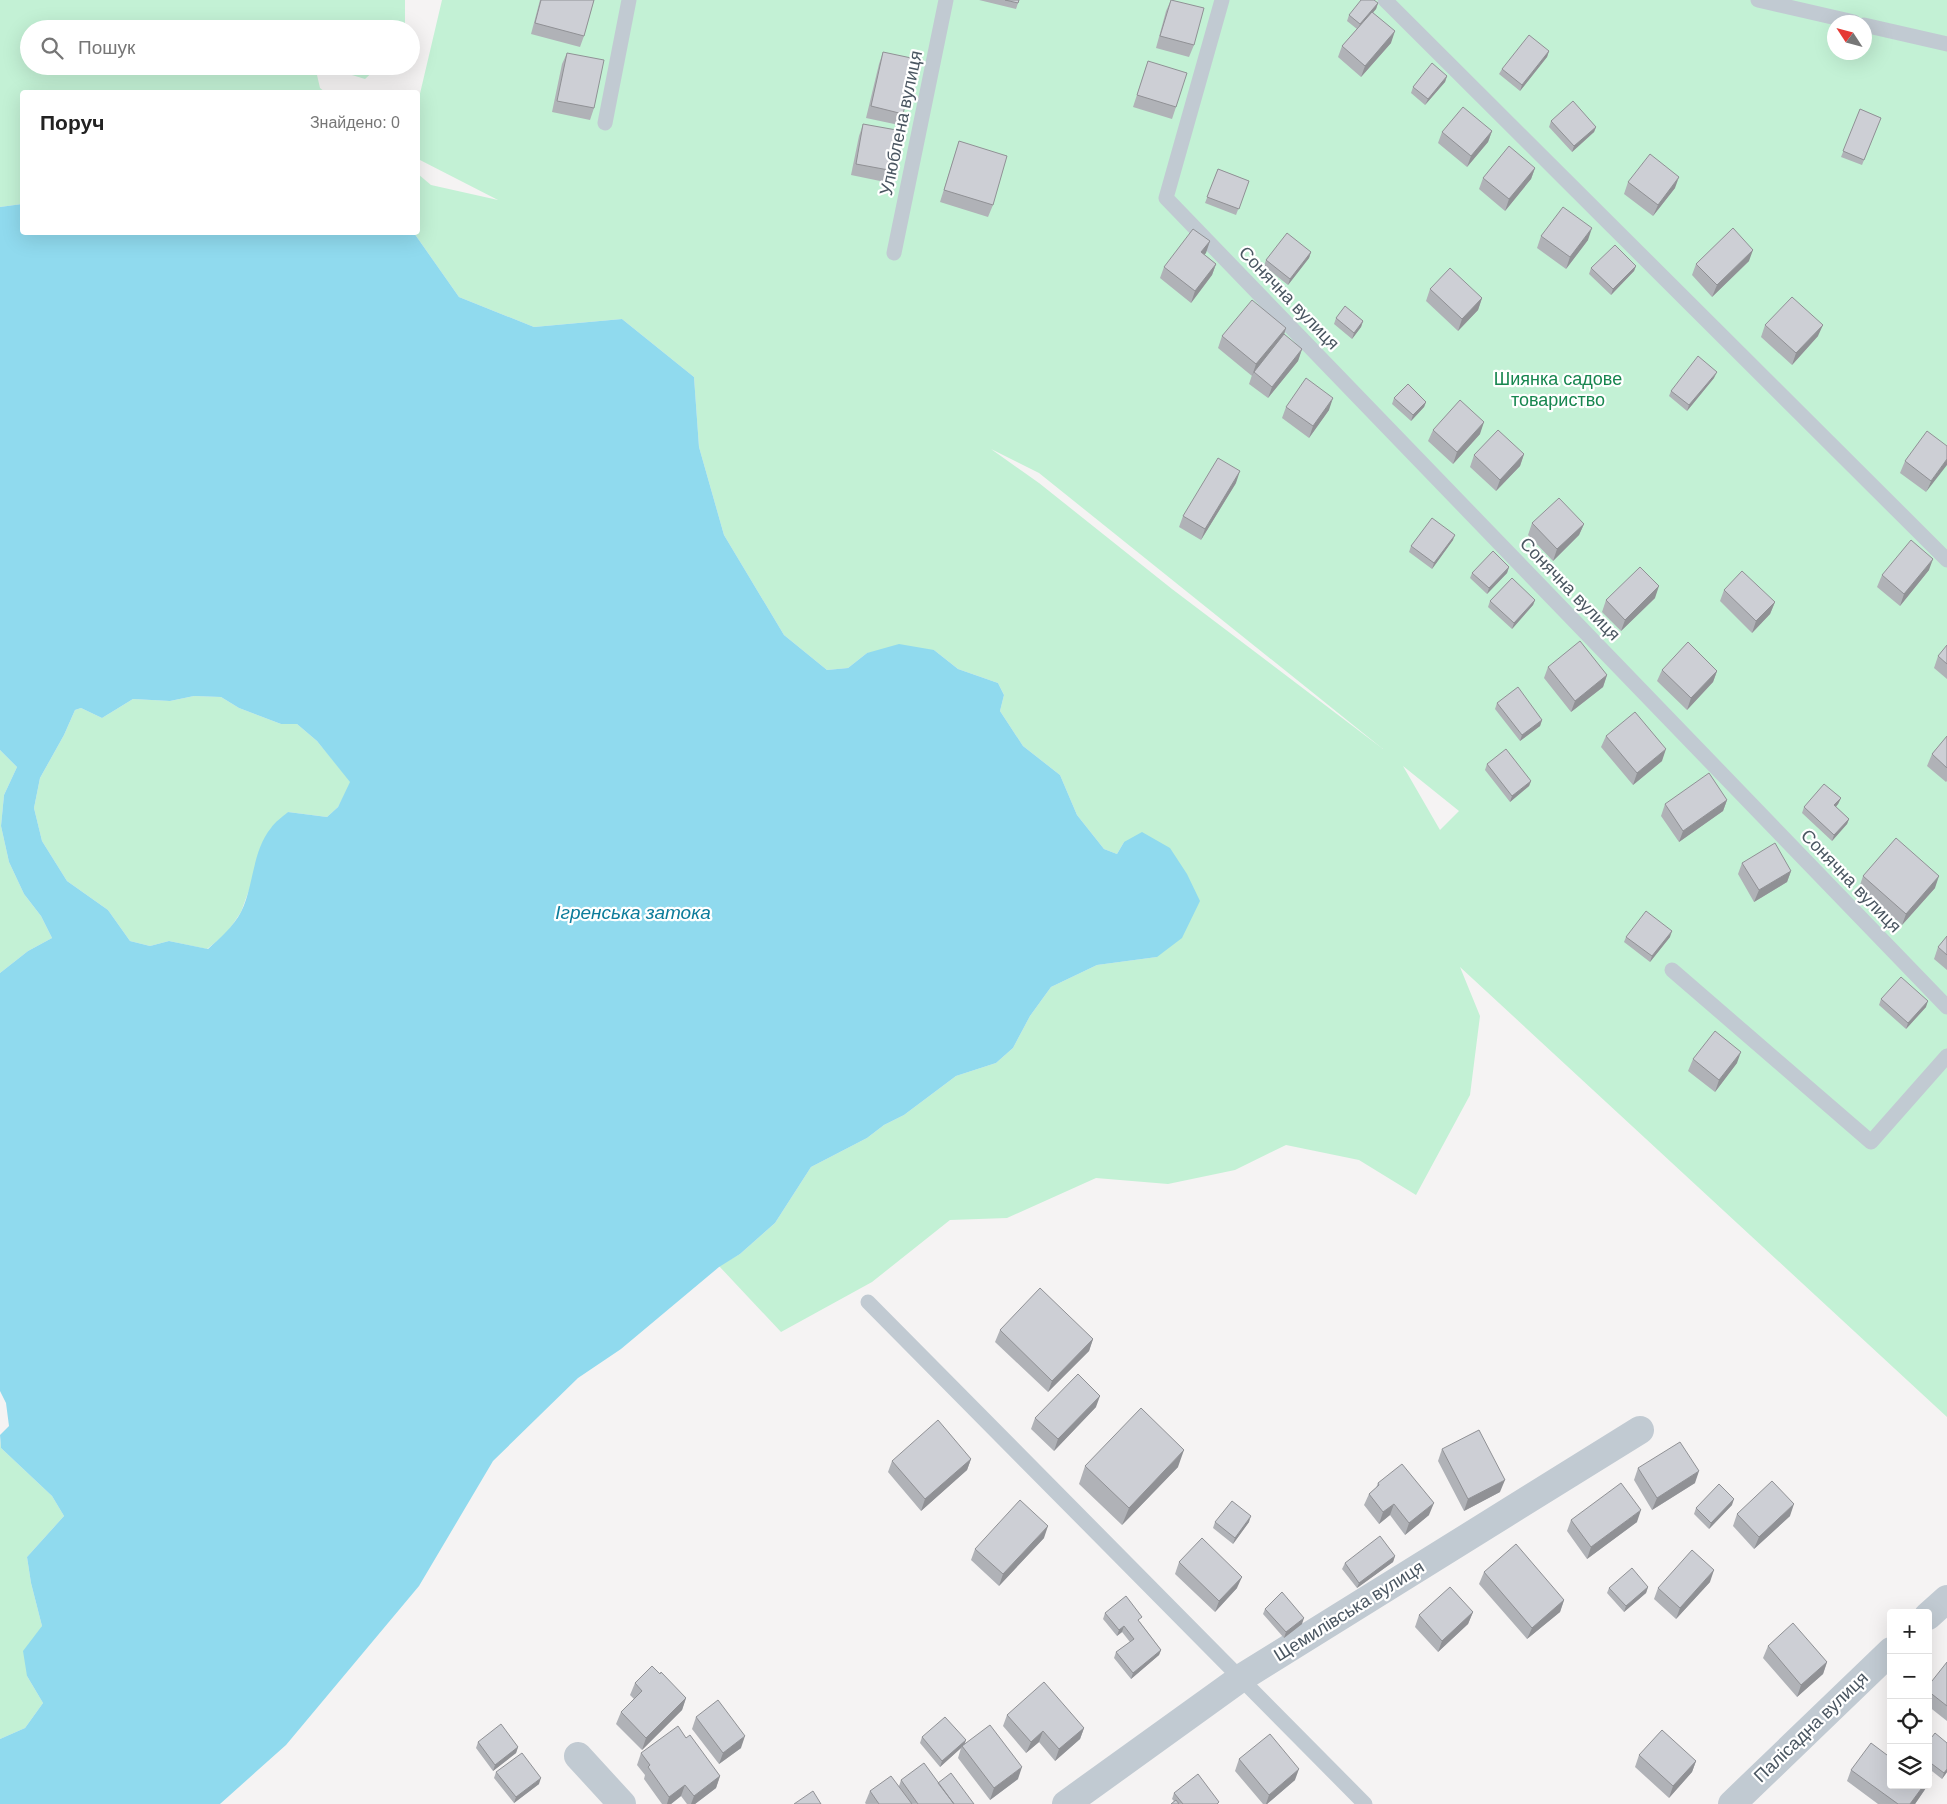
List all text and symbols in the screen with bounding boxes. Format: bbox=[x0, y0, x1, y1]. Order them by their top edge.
north arrow bbox=[1827, 15, 1872, 60]
search box bbox=[20, 20, 420, 75]
icon: search bbox=[38, 34, 66, 62]
text: Пошук bbox=[78, 37, 135, 58]
street label: Улюблена вулиця bbox=[876, 49, 926, 197]
text: Поруч bbox=[40, 111, 104, 134]
text: Знайдено: 0 bbox=[310, 114, 400, 131]
street label: Сонячна вулиця bbox=[1235, 242, 1343, 354]
park label: Шиянка садове товариство bbox=[1494, 369, 1622, 410]
street label: Сонячна вулиця bbox=[1516, 533, 1624, 645]
street label: Сонячна вулиця bbox=[1797, 825, 1905, 937]
water label: Ігренська затока bbox=[555, 902, 711, 923]
street label: Щемилівська вулиця bbox=[1270, 1557, 1428, 1665]
map controls bbox=[1887, 1609, 1932, 1789]
button: + bbox=[1887, 1609, 1932, 1654]
button: − bbox=[1887, 1654, 1932, 1699]
street label: Палісадна вулиця bbox=[1750, 1668, 1872, 1786]
button: locate bbox=[1887, 1699, 1932, 1744]
button: layers bbox=[1887, 1744, 1932, 1789]

